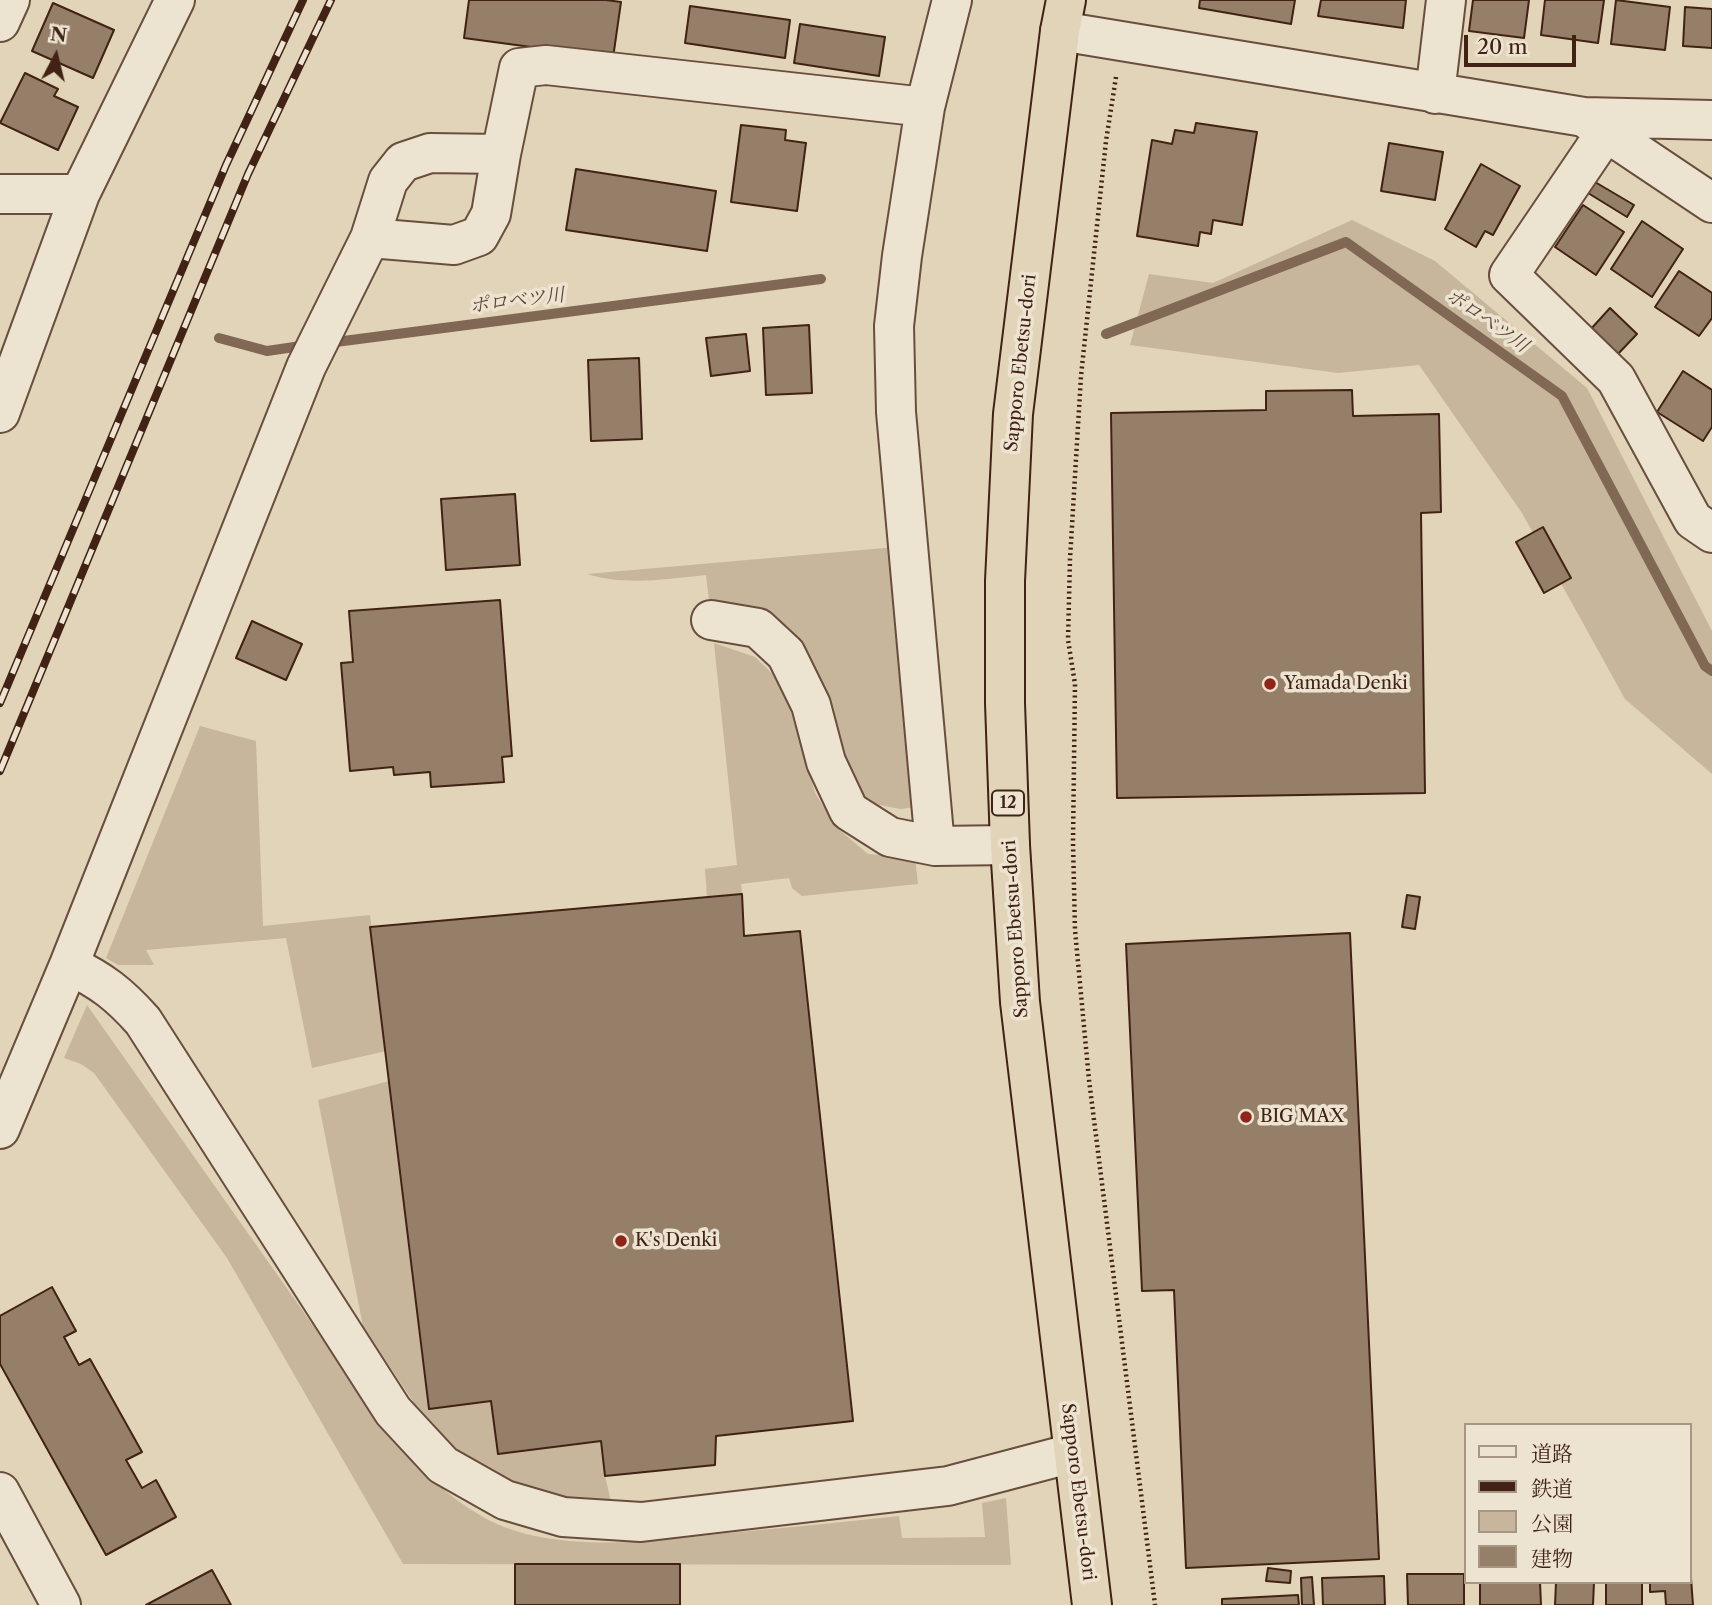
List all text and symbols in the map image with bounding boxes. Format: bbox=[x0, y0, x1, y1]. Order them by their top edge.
north arrow bbox=[21, 21, 91, 91]
scale bar bbox=[1467, 21, 1579, 65]
text: N bbox=[49, 22, 68, 47]
text: 20 m bbox=[1477, 34, 1528, 59]
street label: Sapporo Ebetsu-dori bbox=[1001, 273, 1041, 453]
water label: ポロベツ川 bbox=[468, 284, 566, 318]
water label: ポロベツ川 bbox=[1442, 284, 1532, 358]
place label: Yamada Denki bbox=[1284, 673, 1408, 695]
marker: Yamada Denki bbox=[1262, 676, 1278, 692]
road number: 12 bbox=[992, 790, 1024, 816]
street label: Sapporo Ebetsu-dori bbox=[999, 839, 1033, 1019]
place label: BIG MAX bbox=[1260, 1106, 1344, 1128]
marker: BIG MAX bbox=[1238, 1109, 1254, 1125]
place label: K's Denki bbox=[635, 1230, 717, 1252]
marker: K's Denki bbox=[613, 1233, 629, 1249]
street label: Sapporo Ebetsu-dori bbox=[1056, 1402, 1100, 1582]
legend bbox=[1464, 1423, 1691, 1584]
text: 道路 bbox=[1531, 1441, 1573, 1466]
text: 鉄道 bbox=[1531, 1476, 1573, 1501]
text: 公園 bbox=[1531, 1511, 1573, 1536]
text: 建物 bbox=[1531, 1546, 1573, 1571]

